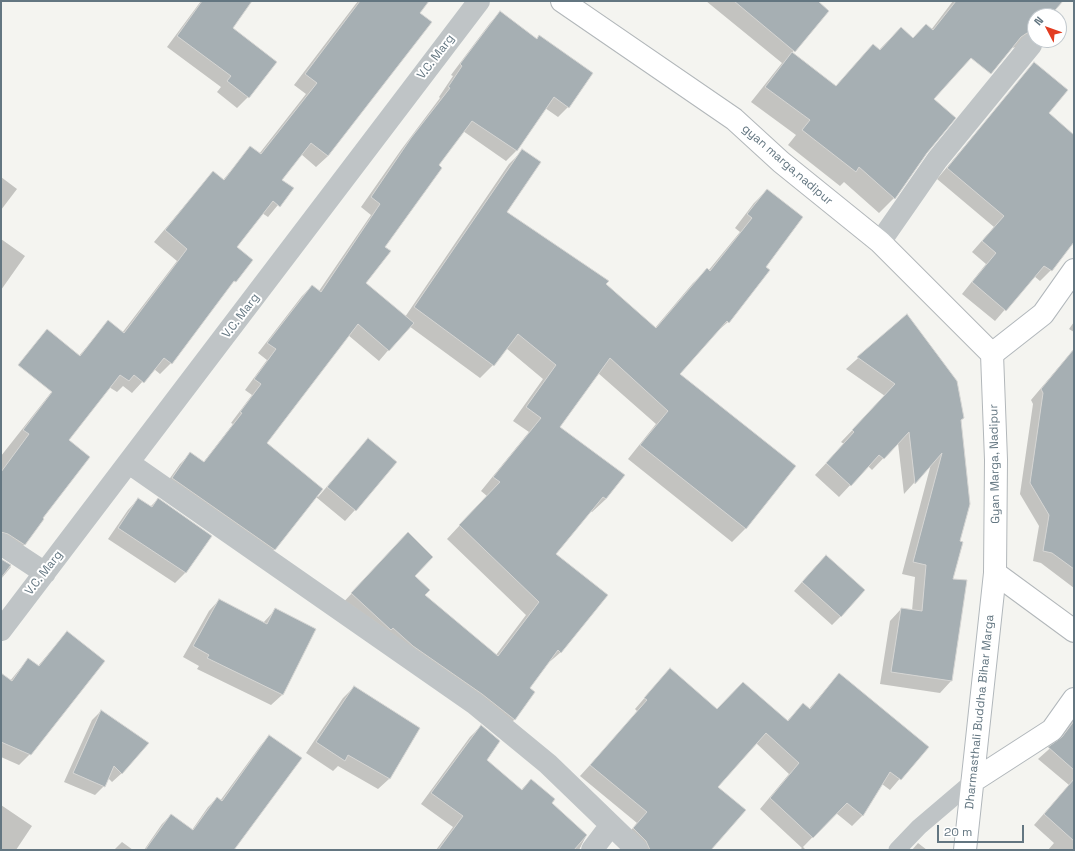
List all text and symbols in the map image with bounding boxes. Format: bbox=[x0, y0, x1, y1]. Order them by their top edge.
north arrow bbox=[1027, 8, 1067, 48]
text: N bbox=[1031, 13, 1046, 28]
street label: V.C. Marg bbox=[414, 32, 458, 82]
street label: gyan marga,nadipur bbox=[739, 122, 835, 208]
street label: V.C. Marg bbox=[219, 291, 263, 341]
street label: Gyan Marga, Nadipur bbox=[987, 404, 1003, 524]
street label: V.C. Marg bbox=[22, 548, 66, 598]
street label: Dharmasthali Buddha Bihar Marga bbox=[963, 614, 997, 810]
scale bar bbox=[939, 817, 1026, 843]
text: 20 m bbox=[944, 824, 972, 840]

